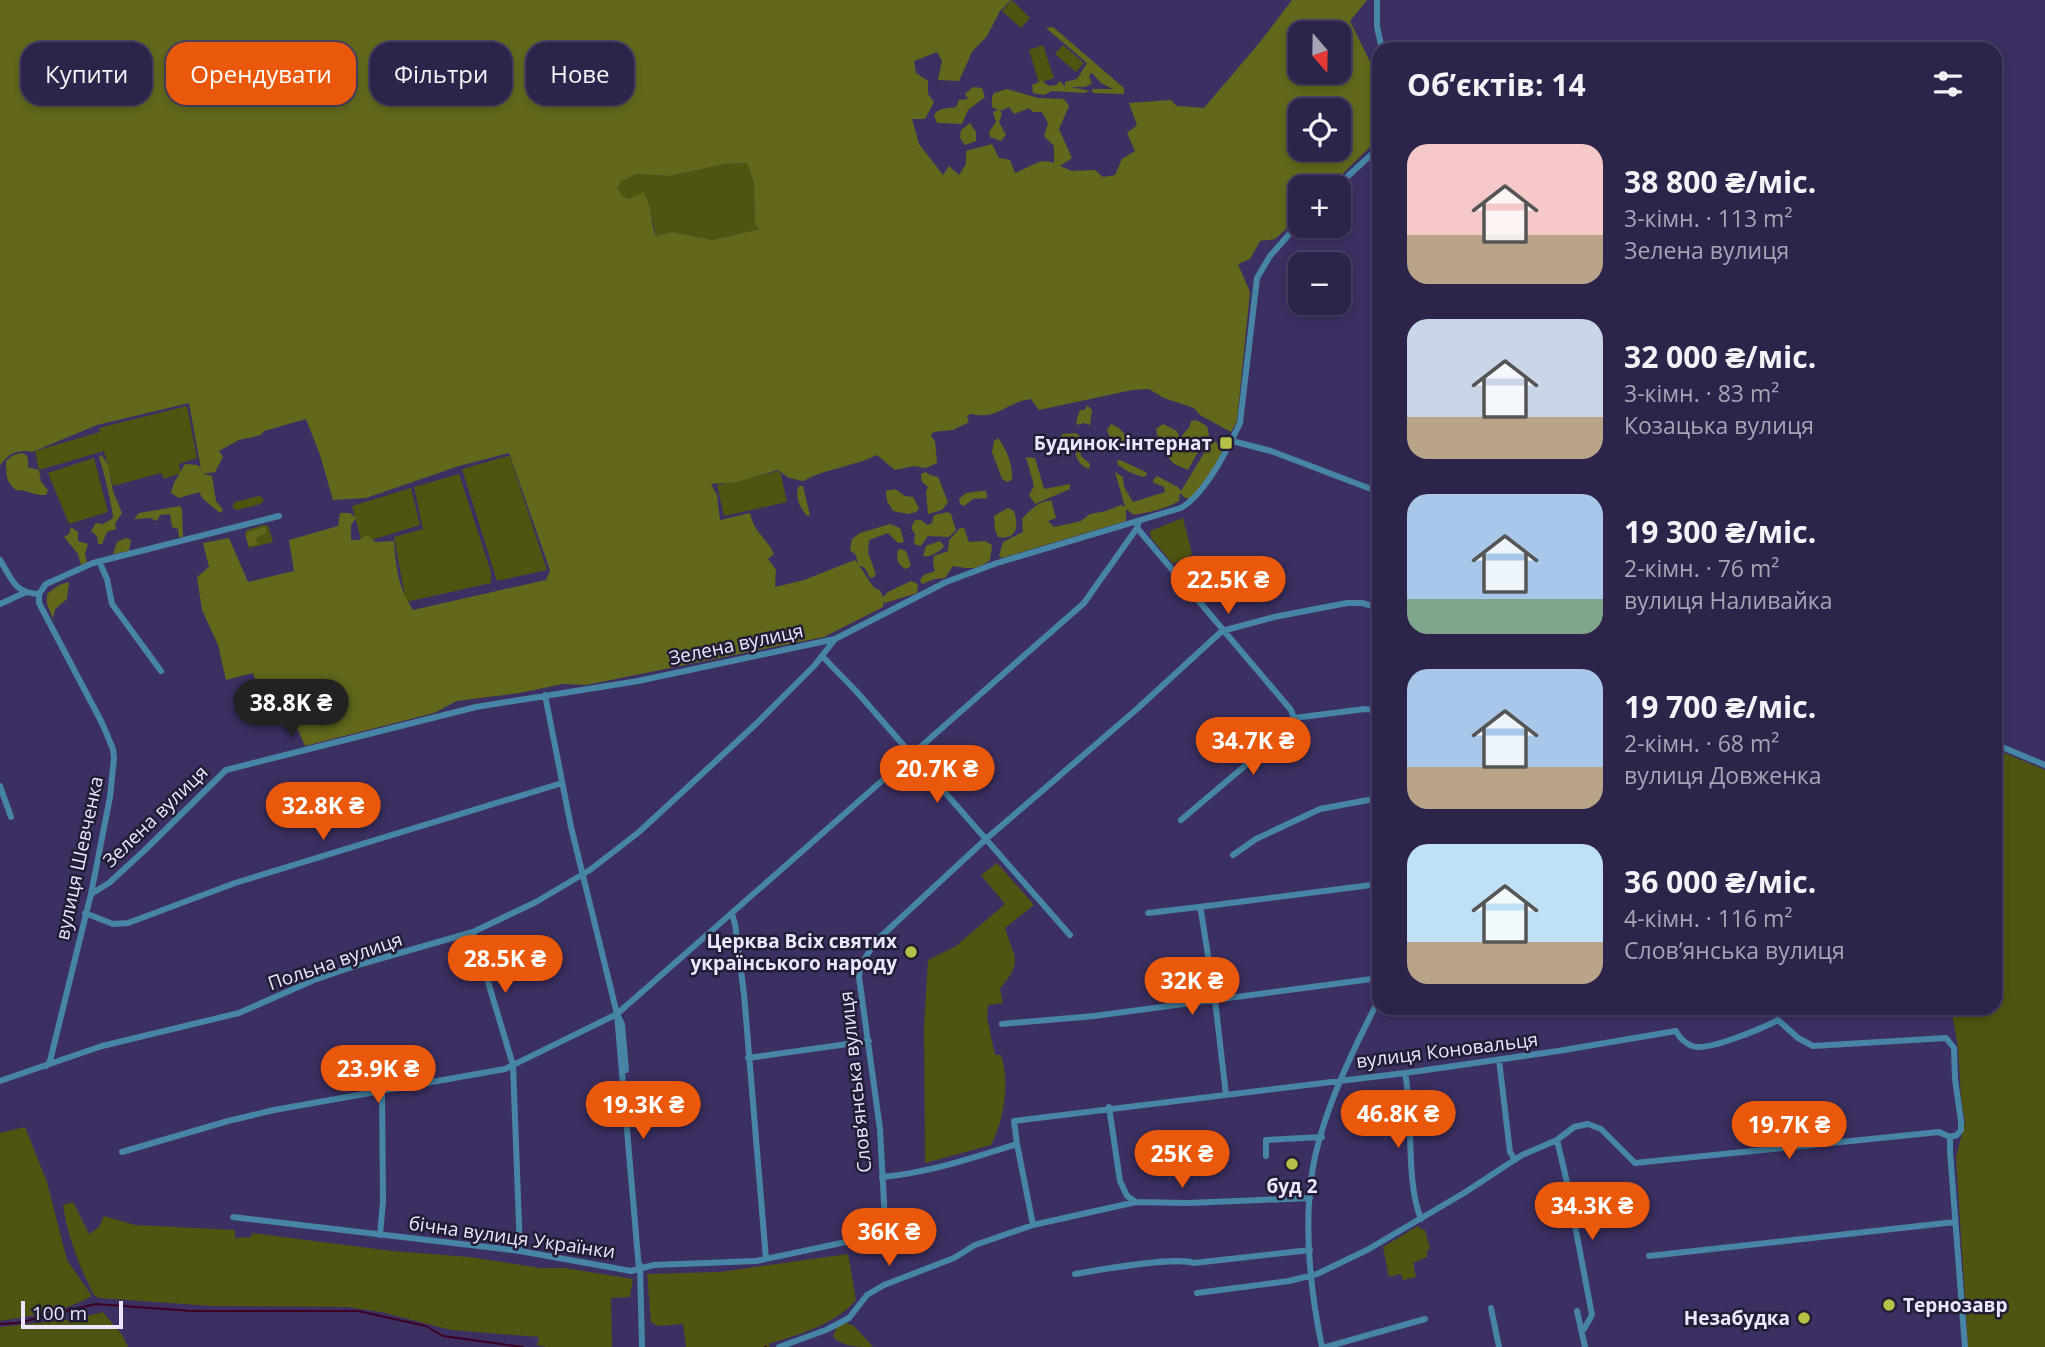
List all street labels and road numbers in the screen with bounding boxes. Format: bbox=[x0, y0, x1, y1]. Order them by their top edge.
street label: Зелена вулиця bbox=[666, 617, 806, 671]
street label: Зелена вулиця bbox=[97, 759, 213, 873]
street label: вулиця Шевченка bbox=[49, 774, 109, 942]
street label: Польна вулиця bbox=[264, 926, 406, 996]
street label: Словʼянська вулиця bbox=[833, 990, 877, 1174]
street label: вулиця Коновальця bbox=[1355, 1026, 1539, 1074]
street label: бічна вулиця Українки bbox=[407, 1210, 617, 1264]

